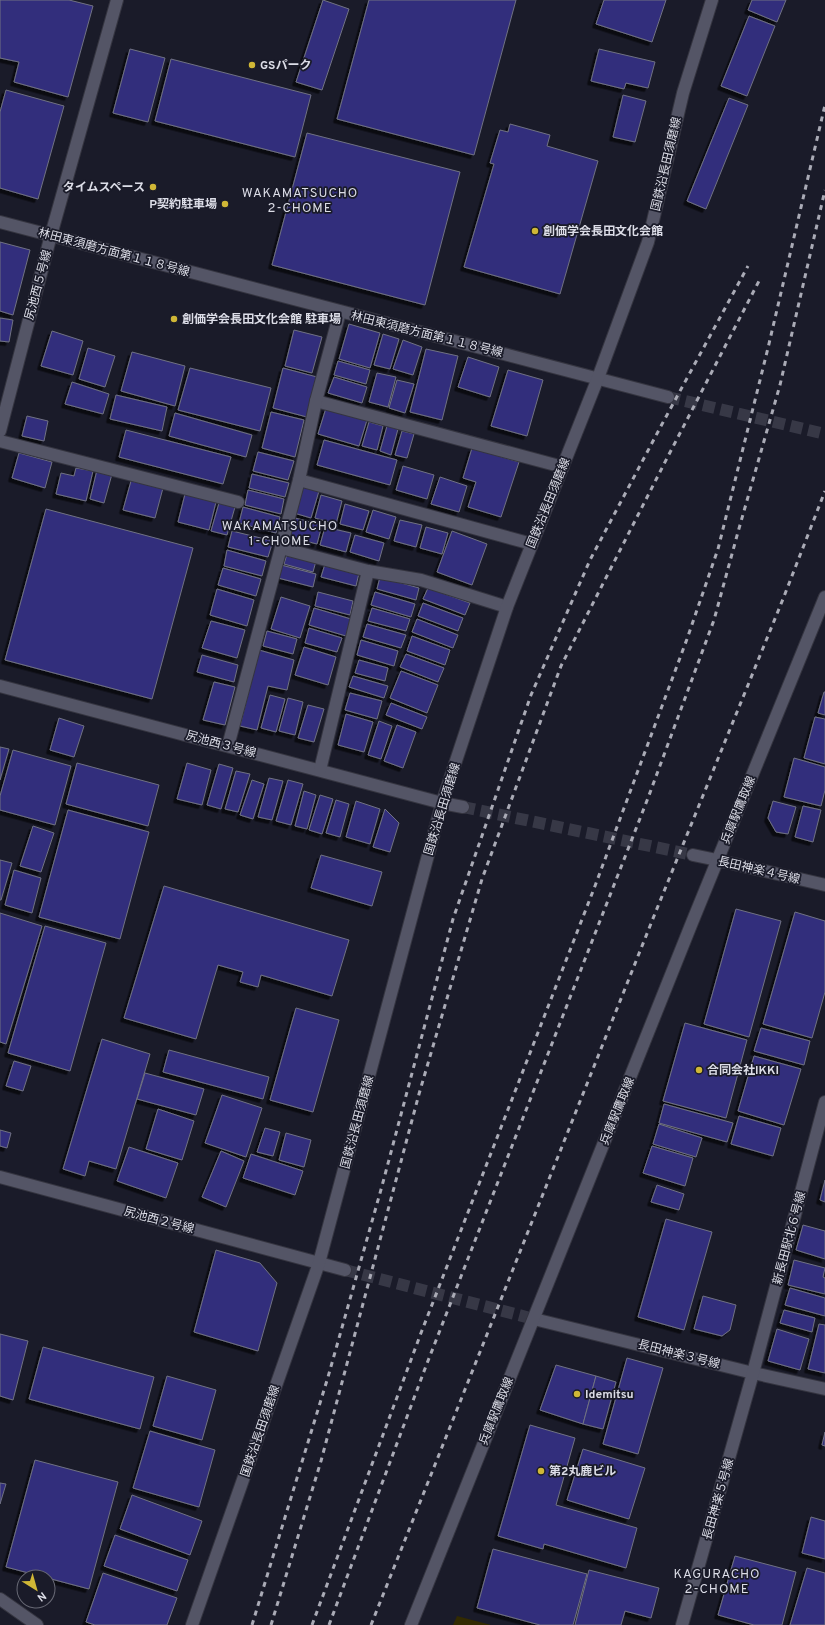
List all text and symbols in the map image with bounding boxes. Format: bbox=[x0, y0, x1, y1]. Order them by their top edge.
place label: GSパーク bbox=[260, 58, 311, 74]
marker: GSパーク bbox=[247, 60, 257, 70]
street label: 国鉄沿長田須磨線 bbox=[648, 116, 686, 213]
place label: タイムスペース bbox=[63, 180, 145, 196]
marker: タイムスペース bbox=[148, 182, 158, 192]
district label: WAKAMATSUCHO 2-CHOME bbox=[242, 186, 358, 217]
place label: P契約駐車場 bbox=[149, 197, 217, 213]
marker: P契約駐車場 bbox=[220, 199, 230, 209]
place label: 創価学会長田文化会館 bbox=[543, 224, 663, 240]
street label: 林田東須磨方面第１１８号線 bbox=[36, 225, 191, 281]
marker: 創価学会長田文化会館 bbox=[530, 226, 540, 236]
street label: 尻池西５号線 bbox=[22, 248, 56, 322]
street label: 林田東須磨方面第１１８号線 bbox=[349, 308, 504, 362]
place label: 創価学会長田文化会館 駐車場 bbox=[182, 312, 341, 328]
marker: 創価学会長田文化会館 駐車場 bbox=[169, 314, 179, 324]
street label: 国鉄沿長田須磨線 bbox=[524, 456, 574, 551]
district label: WAKAMATSUCHO 1-CHOME bbox=[222, 519, 338, 550]
street label: 尻池西３号線 bbox=[184, 728, 258, 762]
street label: 国鉄沿長田須磨線 bbox=[421, 761, 465, 858]
street label: 兵庫駅鷹取線 bbox=[718, 774, 760, 847]
street label: 長田神楽４号線 bbox=[716, 854, 802, 888]
place label: 合同会社IKKI bbox=[707, 1063, 779, 1079]
marker: 合同会社IKKI bbox=[694, 1065, 704, 1075]
street label: 国鉄沿長田須磨線 bbox=[338, 1074, 378, 1171]
street label: 兵庫駅鷹取線 bbox=[597, 1075, 639, 1148]
street label: 新長田駅北６号線 bbox=[770, 1190, 810, 1287]
street label: 尻池西２号線 bbox=[122, 1204, 196, 1238]
street label: 長田神楽３号線 bbox=[636, 1337, 721, 1373]
street label: 兵庫駅鷹取線 bbox=[476, 1375, 518, 1448]
street label: 国鉄沿長田須磨線 bbox=[238, 1383, 284, 1479]
place label: Idemitsu bbox=[585, 1387, 634, 1403]
marker: Idemitsu bbox=[572, 1389, 582, 1399]
street label: 長田神楽５号線 bbox=[700, 1457, 738, 1542]
place label: 第2丸鹿ビル bbox=[549, 1464, 616, 1480]
marker: 第2丸鹿ビル bbox=[536, 1466, 546, 1476]
district label: KAGURACHO 2-CHOME bbox=[673, 1567, 761, 1598]
north arrow bbox=[16, 1569, 56, 1609]
text: N bbox=[34, 1588, 49, 1604]

